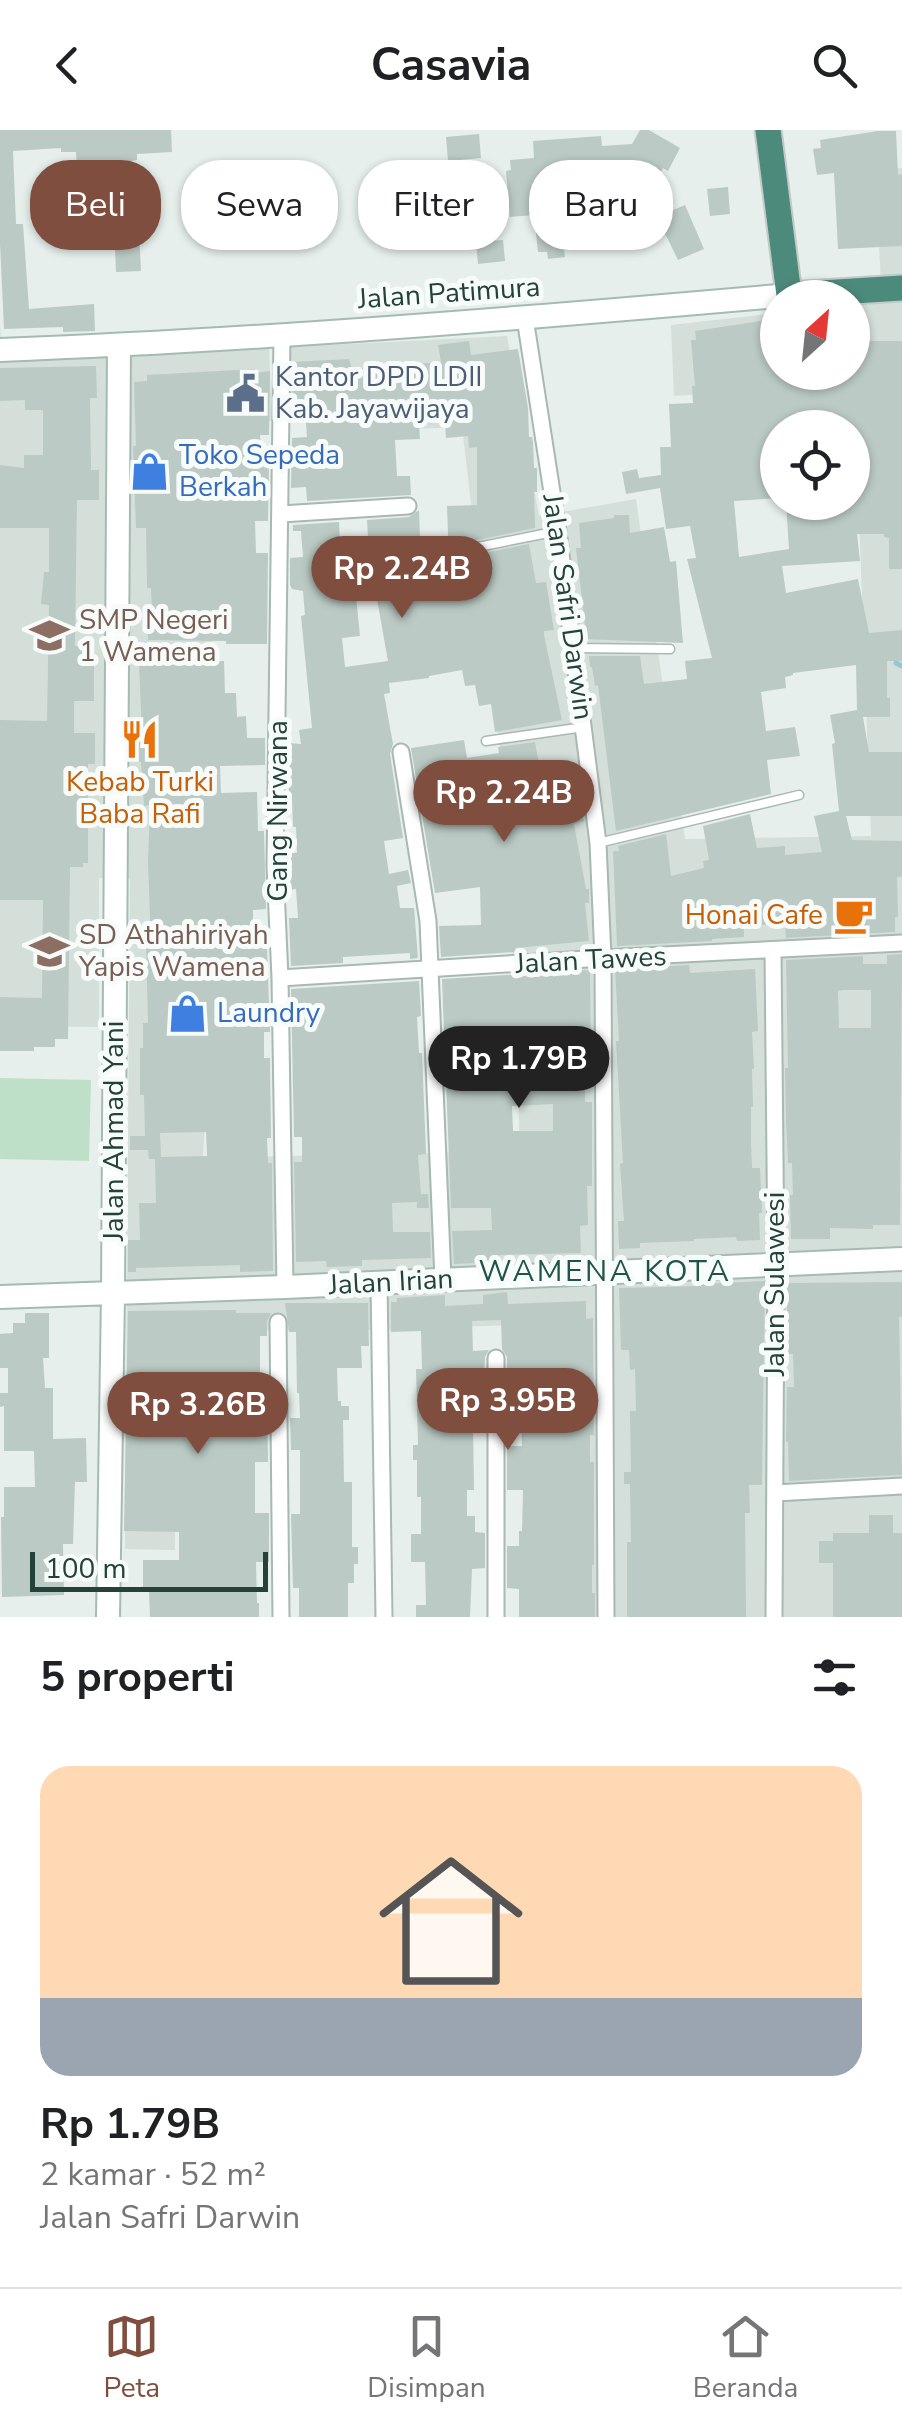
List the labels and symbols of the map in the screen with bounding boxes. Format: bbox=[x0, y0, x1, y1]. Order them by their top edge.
street label: Jalan Patimura bbox=[356, 268, 541, 318]
north arrow bbox=[760, 280, 870, 390]
place label: Kantor DPD LDII Kab. Jayawijaya bbox=[275, 358, 482, 428]
public building icon: Kantor DPD LDII Kab. Jayawijaya bbox=[224, 372, 266, 414]
place label: Toko Sepeda Berkah bbox=[179, 436, 340, 506]
shop icon: Toko Sepeda Berkah bbox=[128, 450, 170, 492]
street label: Jalan Safri Darwin bbox=[533, 491, 603, 722]
pin: Rp 2.24B bbox=[299, 536, 505, 621]
place label: SMP Negeri 1 Wamena bbox=[79, 601, 229, 671]
school or university icon: SMP Negeri 1 Wamena bbox=[28, 615, 70, 657]
restaurant icon: Kebab Turki Baba Rafi bbox=[119, 719, 161, 761]
street label: Gang Nirwana bbox=[259, 720, 297, 902]
pin: Rp 2.24B bbox=[401, 760, 607, 845]
place label: Kebab Turki Baba Rafi bbox=[66, 763, 214, 833]
cafe icon: Honai Cafe bbox=[832, 894, 874, 936]
place label: Honai Cafe bbox=[685, 896, 823, 934]
place label: SD Athahiriyah Yapis Wamena bbox=[78, 916, 269, 986]
school or university icon: SD Athahiriyah Yapis Wamena bbox=[28, 930, 70, 972]
street label: Jalan Tawes bbox=[513, 937, 668, 983]
shop icon: Laundry bbox=[166, 992, 208, 1034]
place label: Laundry bbox=[217, 994, 321, 1032]
street label: Jalan Ahmad Yani bbox=[95, 1021, 133, 1242]
pin: Rp 1.79B bbox=[416, 1026, 622, 1111]
street label: Jalan Sulawesi bbox=[756, 1192, 794, 1377]
district label: WAMENA KOTA bbox=[479, 1251, 731, 1292]
street label: Jalan Irian bbox=[327, 1260, 454, 1304]
pin: Rp 3.95B bbox=[405, 1368, 611, 1453]
pin: Rp 3.26B bbox=[95, 1372, 301, 1457]
scale bar bbox=[30, 1547, 268, 1592]

